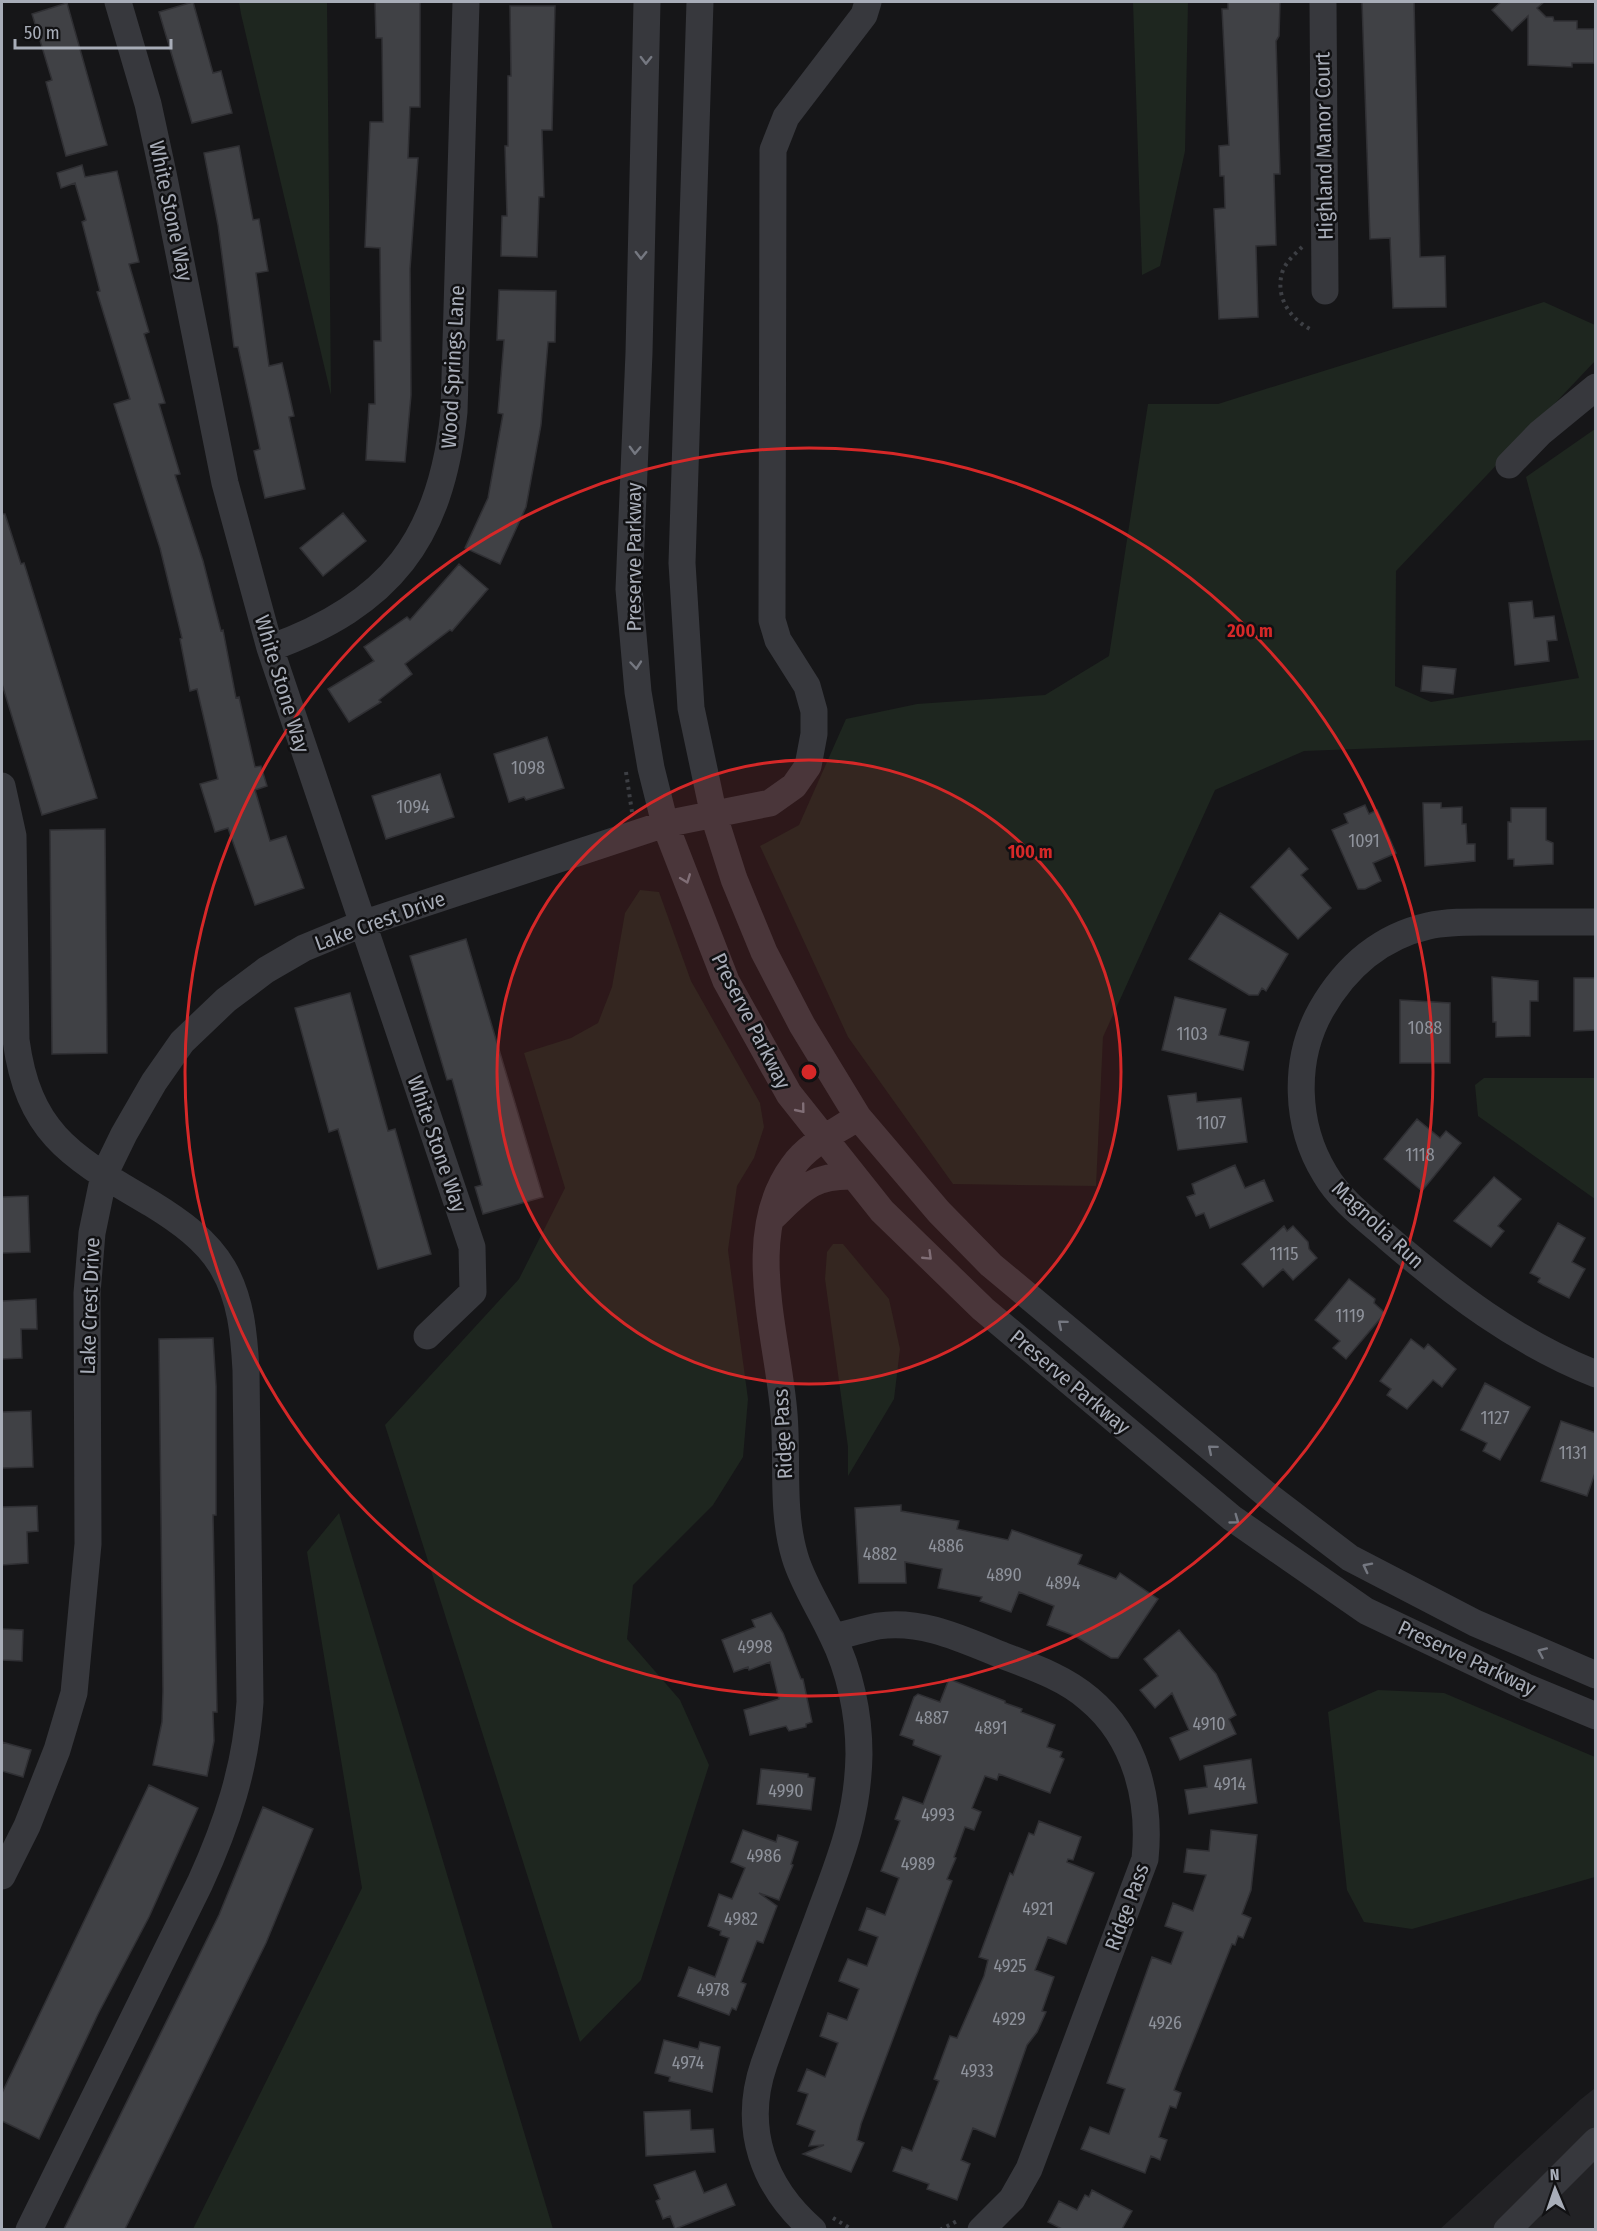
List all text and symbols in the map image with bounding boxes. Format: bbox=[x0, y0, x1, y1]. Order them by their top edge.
scale bar bbox=[15, 12, 171, 50]
text: 50 m bbox=[24, 22, 60, 44]
street label: Highland Manor Court bbox=[1309, 52, 1339, 240]
one-way arrow bbox=[640, 55, 652, 64]
street label: White Stone Way bbox=[143, 138, 199, 284]
one-way arrow bbox=[635, 250, 647, 259]
street label: Wood Springs Lane bbox=[436, 285, 470, 449]
one-way arrow bbox=[628, 445, 641, 454]
street label: Preserve Parkway bbox=[621, 482, 647, 632]
street label: White Stone Way bbox=[249, 612, 315, 757]
text: 200 m bbox=[1226, 620, 1273, 642]
one-way arrow bbox=[629, 661, 642, 670]
house number: 1098 bbox=[511, 757, 545, 779]
house number: 1094 bbox=[396, 796, 430, 818]
house number: 1091 bbox=[1348, 830, 1380, 852]
text: 100 m bbox=[1008, 841, 1052, 863]
one-way arrow bbox=[679, 872, 691, 883]
street label: Lake Crest Drive bbox=[311, 885, 449, 957]
street label: Preserve Parkway bbox=[706, 949, 797, 1094]
house number: 1088 bbox=[1408, 1017, 1442, 1039]
house number: 1103 bbox=[1176, 1023, 1208, 1045]
centre of rings bbox=[799, 1062, 819, 1082]
street label: White Stone Way bbox=[401, 1072, 473, 1216]
one-way arrow bbox=[793, 1102, 804, 1113]
house number: 1107 bbox=[1196, 1112, 1226, 1134]
house number: 1118 bbox=[1405, 1144, 1435, 1166]
street label: Magnolia Run bbox=[1327, 1176, 1429, 1274]
street label: Lake Crest Drive bbox=[75, 1237, 105, 1375]
house number: 1115 bbox=[1270, 1243, 1298, 1265]
one-way arrow bbox=[921, 1248, 932, 1259]
house number: 1119 bbox=[1335, 1305, 1365, 1327]
one-way arrow bbox=[1058, 1320, 1069, 1331]
street label: Preserve Parkway bbox=[1005, 1324, 1136, 1440]
street label: Ridge Pass bbox=[768, 1388, 798, 1480]
house number: 1127 bbox=[1481, 1407, 1509, 1429]
house number: 1131 bbox=[1559, 1442, 1587, 1464]
one-way arrow bbox=[1208, 1445, 1219, 1456]
one-way arrow bbox=[1228, 1513, 1239, 1524]
house number: 4886 bbox=[928, 1535, 964, 1557]
house number: 4882 bbox=[863, 1543, 897, 1565]
one-way arrow bbox=[1362, 1563, 1373, 1574]
house number: 4890 bbox=[986, 1564, 1022, 1586]
house number: 4894 bbox=[1046, 1572, 1081, 1594]
street label: Preserve Parkway bbox=[1394, 1615, 1541, 1702]
house number: 4998 bbox=[738, 1636, 772, 1658]
one-way arrow bbox=[1537, 1647, 1548, 1659]
house number: 4887 bbox=[915, 1707, 949, 1729]
house number: 4910 bbox=[1192, 1713, 1226, 1735]
house number: 4891 bbox=[975, 1717, 1007, 1739]
house number: 4914 bbox=[1214, 1773, 1247, 1795]
house number: 4990 bbox=[768, 1780, 804, 1802]
house number: 4993 bbox=[921, 1804, 955, 1826]
house number: 4986 bbox=[746, 1845, 782, 1867]
house number: 4989 bbox=[901, 1853, 935, 1875]
street label: Ridge Pass bbox=[1099, 1860, 1155, 1954]
house number: 4921 bbox=[1022, 1898, 1054, 1920]
house number: 4982 bbox=[724, 1908, 758, 1930]
house number: 4925 bbox=[993, 1955, 1027, 1977]
house number: 4978 bbox=[697, 1979, 729, 2001]
house number: 4929 bbox=[992, 2008, 1026, 2030]
house number: 4926 bbox=[1148, 2012, 1182, 2034]
house number: 4974 bbox=[672, 2052, 704, 2074]
house number: 4933 bbox=[960, 2060, 994, 2082]
north arrow bbox=[1525, 2159, 1585, 2219]
text: N bbox=[1549, 2165, 1560, 2184]

